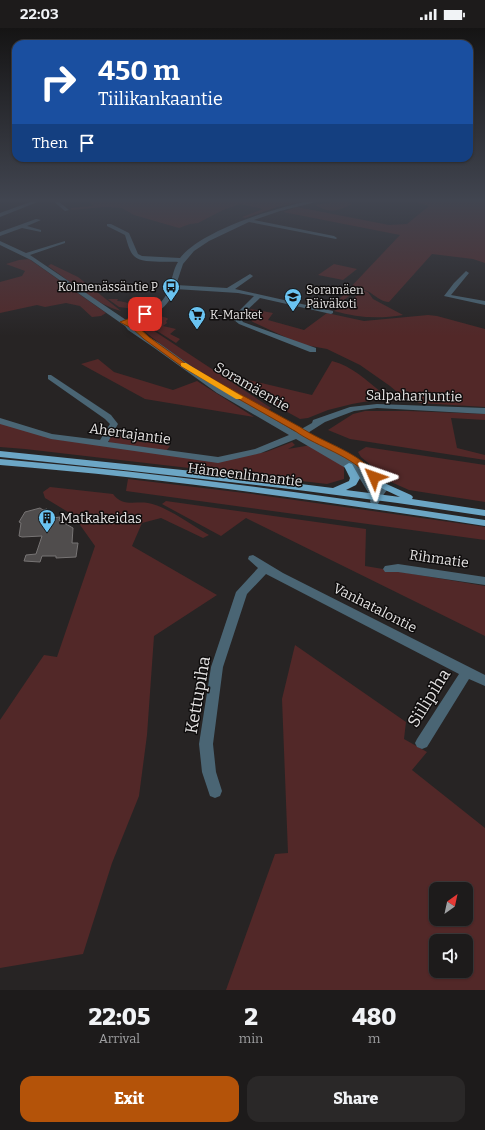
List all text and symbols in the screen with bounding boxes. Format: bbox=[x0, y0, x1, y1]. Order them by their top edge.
text: 22:03 bbox=[20, 5, 59, 23]
text: 450 m bbox=[98, 54, 180, 87]
icon: right bbox=[32, 56, 84, 108]
text: Tiilikankaantie bbox=[98, 88, 223, 110]
icon: arrive bbox=[76, 132, 98, 154]
text: Then bbox=[32, 134, 68, 152]
bus stop icon: Kolmenässäntie P bbox=[161, 277, 181, 302]
place label: Kolmenässäntie P bbox=[58, 280, 158, 294]
place label: Soramäen Päiväkoti bbox=[306, 283, 364, 311]
school or university icon: Soramäen Päiväkoti bbox=[283, 287, 303, 312]
pin bbox=[128, 297, 162, 331]
icon: arrive bbox=[134, 303, 156, 325]
supermarket icon: K-Market bbox=[187, 305, 207, 330]
place label: K-Market bbox=[210, 308, 263, 322]
street label: Soramäentie bbox=[211, 359, 293, 415]
street label: Salpaharjuntie bbox=[366, 387, 462, 405]
street label: Ahertajantie bbox=[88, 420, 172, 448]
position arrow bbox=[353, 456, 395, 498]
street label: Hämeenlinnantie bbox=[187, 460, 303, 490]
building icon: Matkakeidas bbox=[37, 508, 57, 533]
place label: Matkakeidas bbox=[60, 510, 142, 527]
street label: Rihmatie bbox=[408, 546, 470, 572]
street label: Vanhatalontie bbox=[330, 580, 420, 636]
street label: Kettupiha bbox=[181, 654, 215, 736]
street label: Siilipiha bbox=[403, 665, 455, 731]
north arrow bbox=[429, 882, 473, 926]
map controls bbox=[429, 882, 473, 978]
button: sound bbox=[429, 934, 473, 978]
text: 22:05 bbox=[89, 1003, 150, 1031]
text: 2 bbox=[244, 1003, 258, 1031]
text: 480 bbox=[352, 1003, 396, 1031]
text: Arrival bbox=[99, 1031, 140, 1046]
text: min bbox=[239, 1031, 263, 1046]
text: m bbox=[368, 1031, 380, 1046]
button: Exit bbox=[20, 1076, 239, 1122]
button: Share bbox=[247, 1076, 465, 1122]

